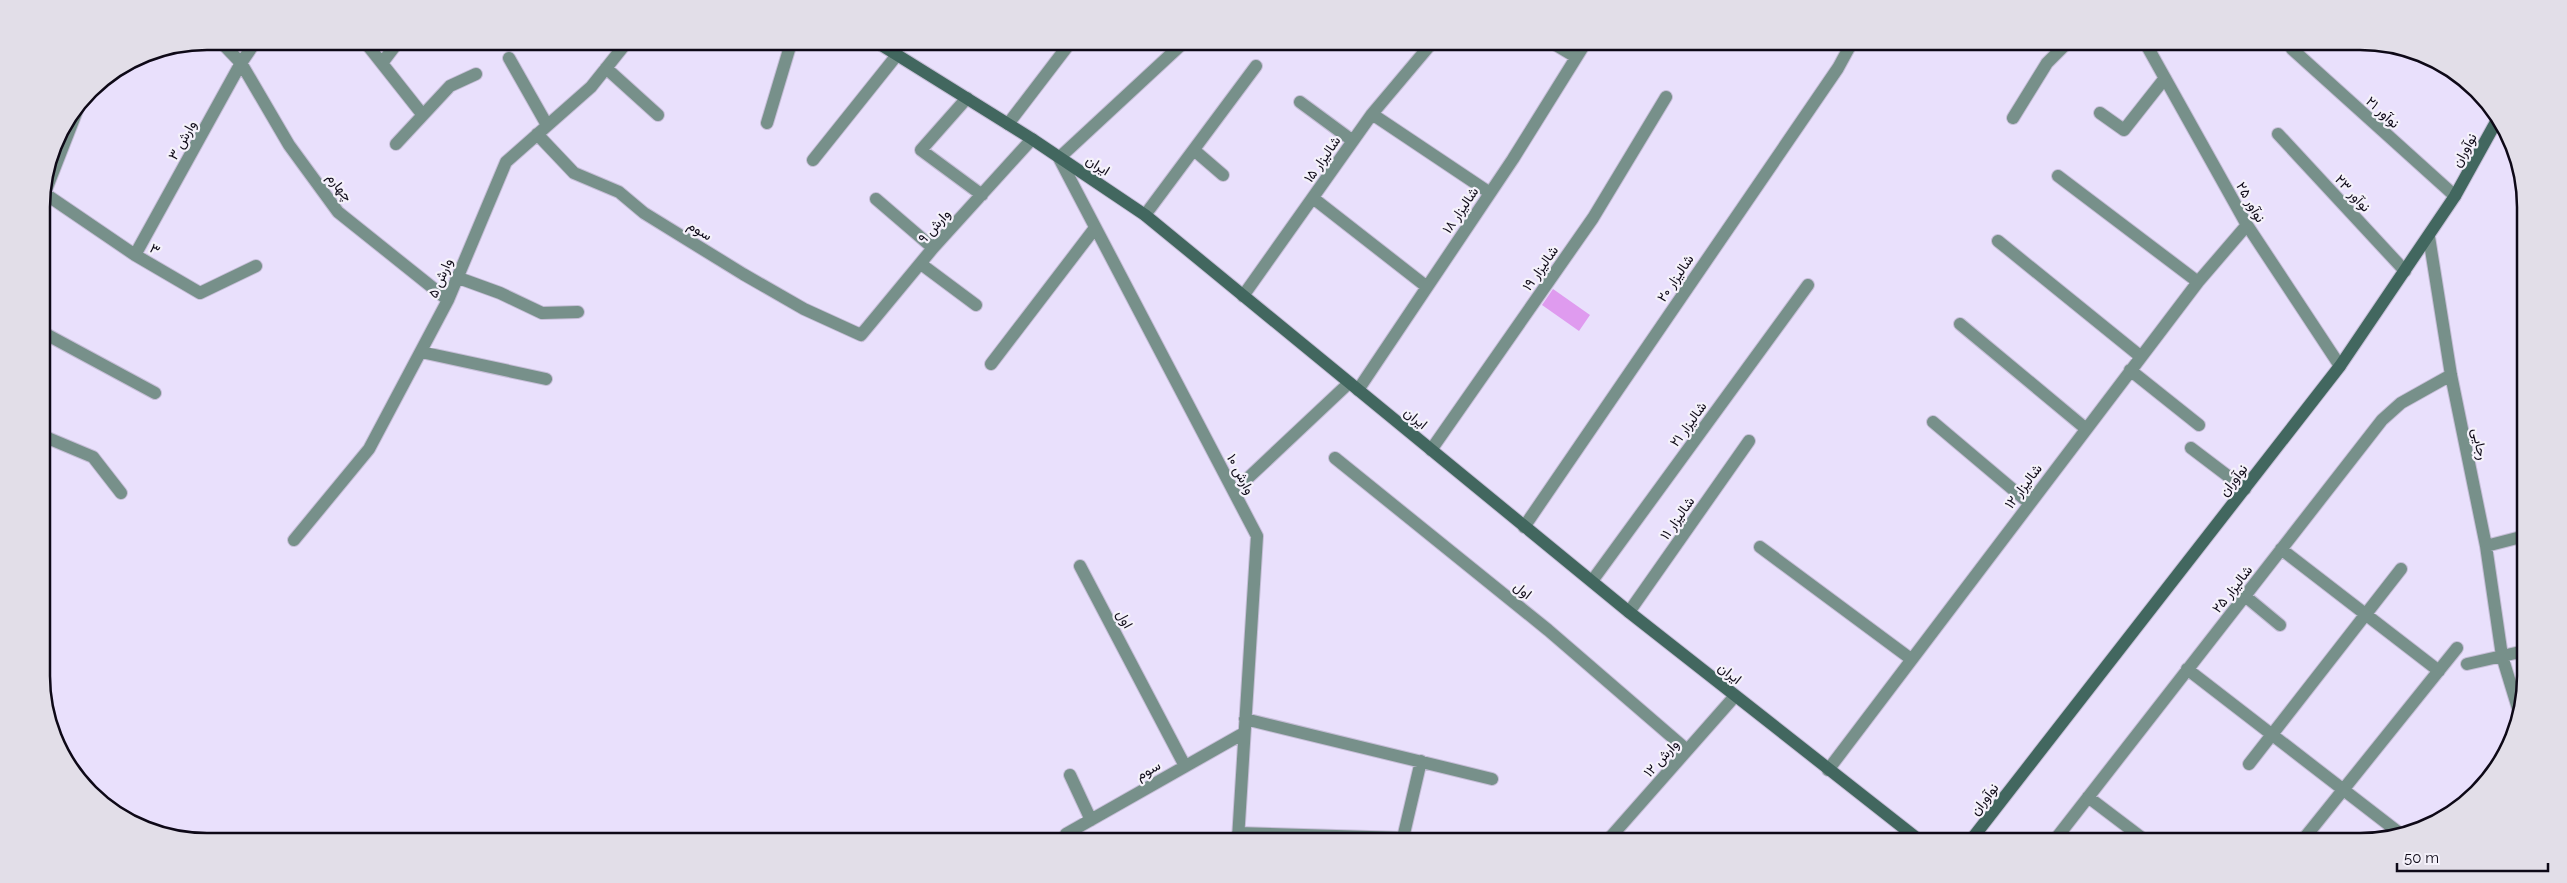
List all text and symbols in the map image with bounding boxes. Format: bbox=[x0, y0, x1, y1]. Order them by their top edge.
street label: نوآور ۲۱ bbox=[2362, 93, 2403, 132]
street label: وارش ۳ bbox=[165, 118, 200, 163]
street label: نوآوران bbox=[2448, 130, 2481, 170]
street label: شالیزار ۱۵ bbox=[1300, 133, 1344, 186]
street label: ایران bbox=[1083, 152, 1113, 179]
street label: چهارم bbox=[322, 169, 356, 206]
street label: نوآور ۲۳ bbox=[2331, 171, 2374, 215]
street label: نوآور ۲۵ bbox=[2232, 179, 2269, 225]
street label: شالیزار ۱۸ bbox=[1439, 184, 1482, 237]
street label: وارش ۹ bbox=[915, 206, 954, 247]
street label: سوم bbox=[684, 217, 715, 244]
street label: ۳ bbox=[147, 240, 163, 258]
street label: شالیزار ۱۹ bbox=[1519, 242, 1562, 294]
street label: شالیزار ۲۰ bbox=[1653, 251, 1697, 305]
street label: وارش ۵ bbox=[425, 256, 456, 301]
street label: شالیزار ۲۱ bbox=[1666, 398, 1710, 450]
street label: ایران bbox=[1401, 404, 1431, 433]
street label: رجایی bbox=[2468, 427, 2491, 462]
street label: وارش ۱۰ bbox=[1223, 451, 1258, 497]
street label: شالیزار ۱۲ bbox=[2001, 461, 2046, 512]
street label: نوآوران bbox=[2216, 461, 2251, 500]
street label: شالیزار ۱۱ bbox=[1657, 494, 1698, 543]
street label: شالیزار ۲۵ bbox=[2208, 562, 2256, 617]
street label: اول bbox=[1510, 578, 1535, 604]
street label: اول bbox=[1112, 607, 1136, 632]
street label: ایران bbox=[1715, 659, 1745, 688]
street label: وارش ۱۲ bbox=[1640, 736, 1683, 781]
street label: سوم bbox=[1133, 757, 1164, 784]
street label: نوآوران bbox=[1967, 780, 2002, 819]
scale bar bbox=[2397, 840, 2548, 872]
text: 50 m bbox=[2404, 849, 2439, 867]

